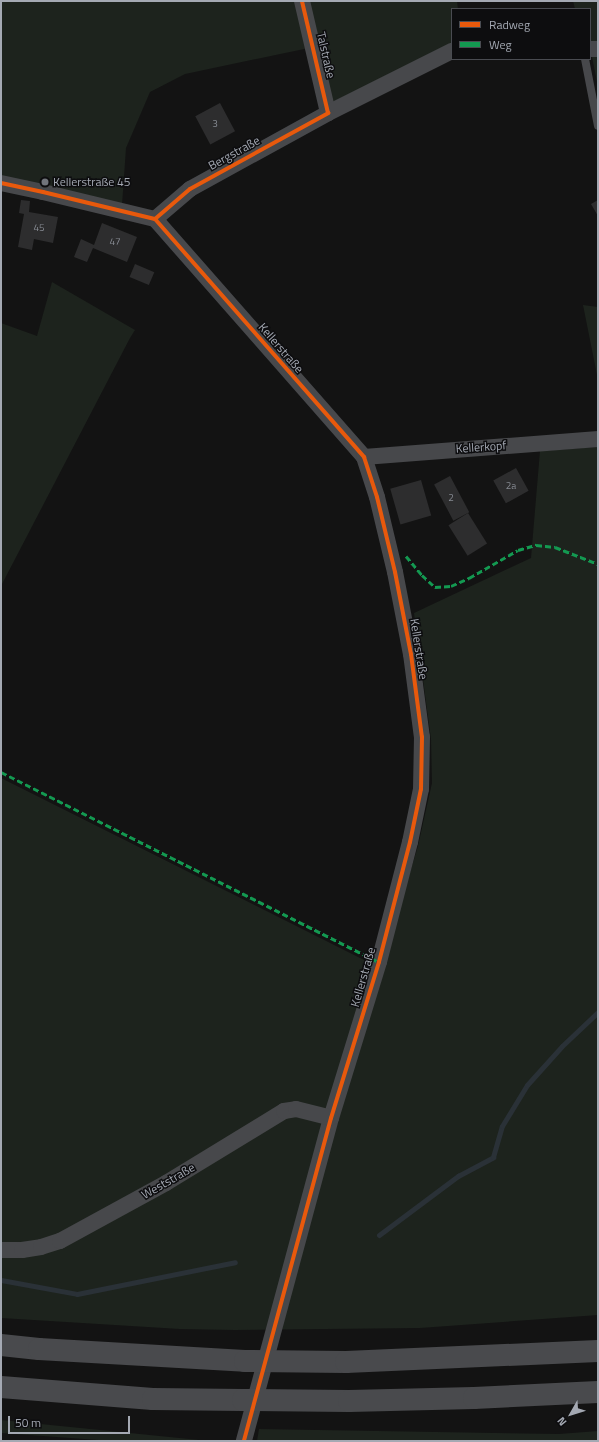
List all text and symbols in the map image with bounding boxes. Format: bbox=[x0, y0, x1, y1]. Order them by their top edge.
legend bbox=[451, 8, 591, 60]
text: Radweg bbox=[489, 15, 530, 34]
street label: Talstraße bbox=[314, 31, 338, 79]
text: Weg bbox=[489, 35, 512, 54]
house number: 3 bbox=[212, 118, 218, 130]
street label: Bergstraße bbox=[206, 133, 262, 173]
place label: Kellerstraße 45 bbox=[53, 175, 130, 189]
marker: Kellerstraße 45 bbox=[40, 177, 50, 187]
house number: 45 bbox=[33, 222, 45, 234]
house number: 47 bbox=[109, 236, 121, 248]
street label: Kellerstraße bbox=[255, 320, 307, 376]
street label: Kellerkopf bbox=[455, 438, 507, 456]
house number: 2a bbox=[506, 480, 516, 492]
house number: 2 bbox=[448, 492, 454, 504]
street label: Kellerstraße bbox=[407, 618, 431, 680]
street label: Kellerstraße bbox=[348, 946, 378, 1008]
street label: Weststraße bbox=[139, 1160, 197, 1202]
north arrow bbox=[551, 1394, 591, 1434]
scale bar bbox=[10, 1408, 132, 1434]
text: 50 m bbox=[15, 1413, 41, 1432]
text: N bbox=[553, 1414, 570, 1430]

